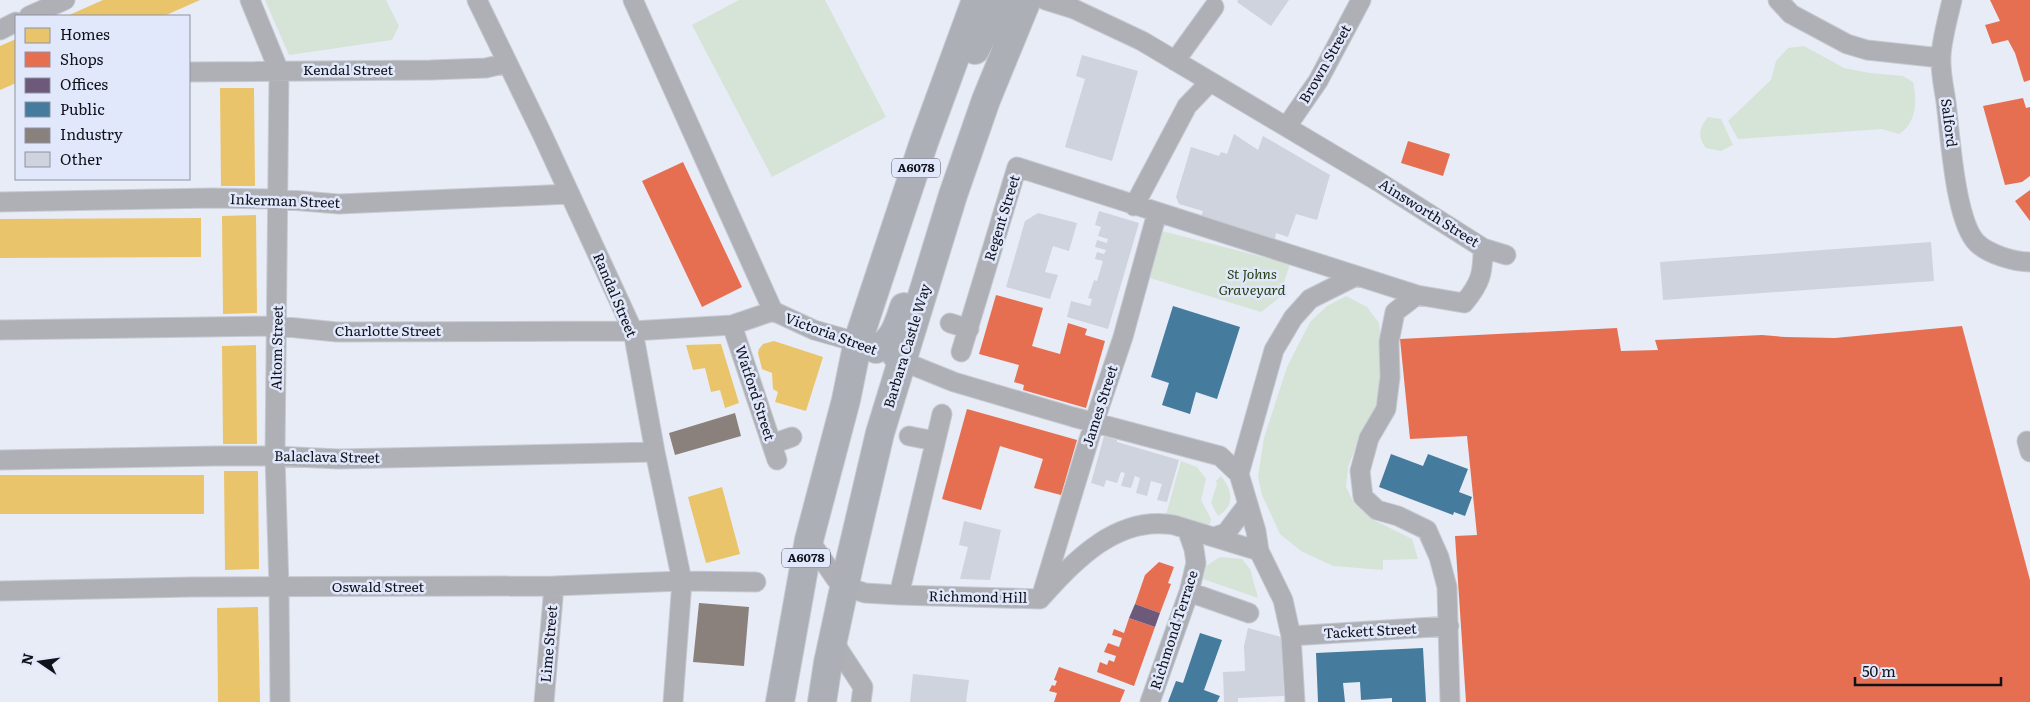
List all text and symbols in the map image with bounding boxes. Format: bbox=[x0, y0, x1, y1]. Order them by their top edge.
legend bbox=[15, 15, 190, 180]
street label: Brown Street bbox=[1293, 20, 1355, 107]
text: Homes bbox=[60, 22, 110, 45]
text: Shops bbox=[60, 47, 103, 70]
street label: Kendal Street bbox=[303, 59, 393, 79]
text: Offices bbox=[60, 72, 108, 95]
text: Public bbox=[60, 97, 105, 120]
street label: Salford bbox=[1937, 97, 1963, 149]
text: Industry bbox=[60, 122, 123, 145]
text: Other bbox=[60, 147, 102, 170]
road number: A6078 bbox=[892, 158, 940, 178]
street label: Regent Street bbox=[978, 172, 1024, 263]
street label: Ainsworth Street bbox=[1376, 173, 1484, 251]
street label: Inkerman Street bbox=[230, 188, 341, 212]
street label: Randal Street bbox=[589, 249, 643, 340]
park label: St Johns Graveyard bbox=[1219, 263, 1285, 299]
street label: Barbara Castle Way bbox=[878, 280, 935, 410]
street label: Altom Street bbox=[265, 305, 287, 391]
street label: Victoria Street bbox=[782, 307, 881, 359]
street label: Charlotte Street bbox=[335, 320, 442, 340]
street label: Watford Street bbox=[731, 342, 781, 443]
street label: James Street bbox=[1076, 362, 1122, 449]
street label: Balaclava Street bbox=[274, 445, 381, 467]
road number: A6078 bbox=[782, 548, 830, 568]
street label: Richmond Terrace bbox=[1144, 567, 1202, 692]
street label: Oswald Street bbox=[332, 576, 425, 596]
street label: Richmond Hill bbox=[928, 585, 1028, 607]
street label: Lime Street bbox=[535, 604, 561, 683]
street label: Tackett Street bbox=[1323, 618, 1417, 642]
north arrow bbox=[15, 637, 65, 687]
text: N bbox=[15, 651, 37, 667]
scale bar bbox=[1855, 654, 2001, 686]
text: 50 m bbox=[1862, 659, 1896, 682]

